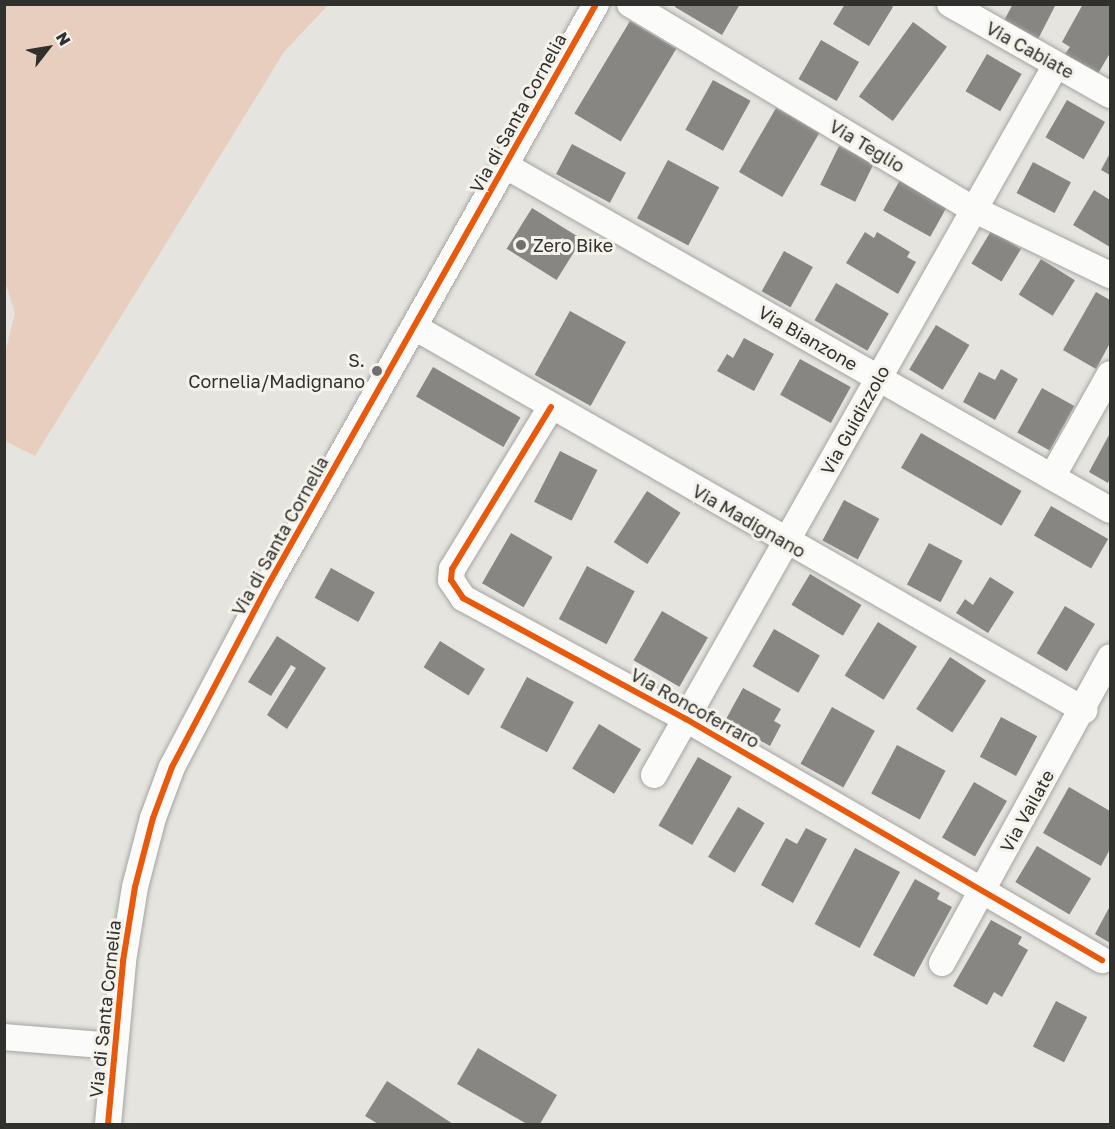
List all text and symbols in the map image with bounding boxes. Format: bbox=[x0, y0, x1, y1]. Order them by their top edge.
street label: Via Cabiate bbox=[982, 17, 1078, 83]
north arrow bbox=[18, 18, 78, 78]
text: N bbox=[52, 28, 75, 49]
street label: Via di Santa Cornelia bbox=[465, 30, 571, 196]
street label: Via Teglio bbox=[825, 115, 909, 177]
place label: Zero Bike bbox=[533, 234, 613, 256]
marker: Zero Bike bbox=[514, 238, 528, 252]
street label: Via Bianzone bbox=[754, 301, 862, 375]
place label: S. Cornelia/Madignano bbox=[188, 350, 365, 392]
street label: Via Guidizzolo bbox=[816, 362, 894, 478]
marker: S. Cornelia/Madignano bbox=[370, 364, 384, 378]
street label: Via di Santa Cornelia bbox=[227, 453, 333, 619]
street label: Via Madignano bbox=[688, 480, 810, 562]
street label: Via Roncoferraro bbox=[627, 664, 763, 752]
street label: Via Vailate bbox=[996, 766, 1058, 856]
street label: Via di Santa Cornelia bbox=[85, 919, 125, 1099]

